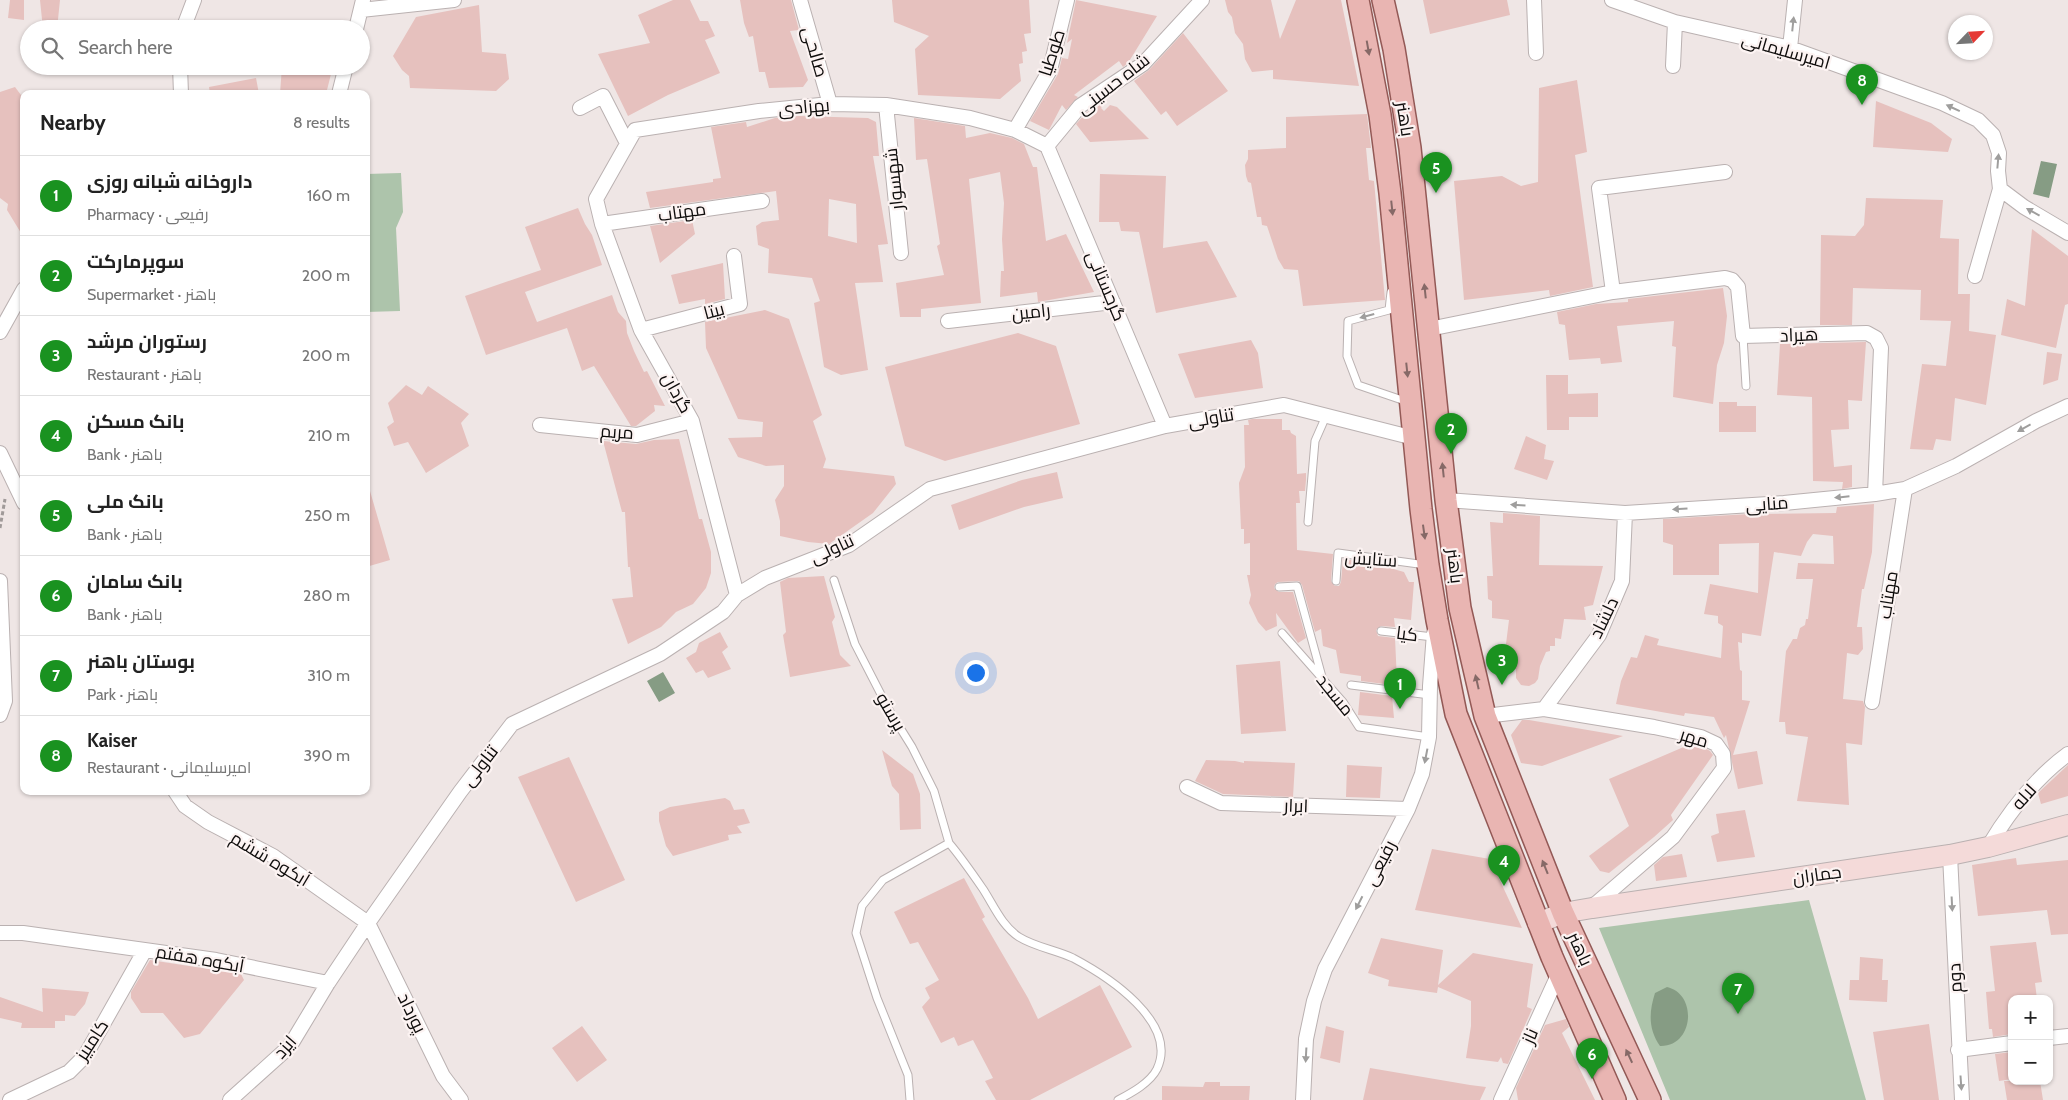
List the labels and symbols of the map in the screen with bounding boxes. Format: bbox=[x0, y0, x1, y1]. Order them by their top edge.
north arrow bbox=[1948, 15, 1993, 60]
one-way arrow bbox=[1789, 16, 1797, 32]
street label: صالحی bbox=[797, 24, 833, 80]
street label: طوطیا bbox=[1034, 27, 1070, 79]
street label: امیرسلیمانی bbox=[1739, 28, 1833, 74]
one-way arrow bbox=[1364, 40, 1372, 56]
street label: شاه حسینی bbox=[1072, 49, 1154, 119]
pin: 8 bbox=[1846, 64, 1878, 105]
street label: بهزادی bbox=[777, 94, 831, 120]
street label: باهنر bbox=[1391, 99, 1419, 138]
one-way arrow bbox=[1946, 104, 1960, 112]
street label: شهسوار bbox=[880, 147, 908, 212]
pin: 5 bbox=[1420, 152, 1452, 193]
one-way arrow bbox=[1995, 153, 2003, 169]
street label: مهتاب bbox=[657, 198, 707, 226]
one-way arrow bbox=[1388, 201, 1396, 217]
one-way arrow bbox=[2027, 208, 2040, 217]
street label: گرجستانی bbox=[1081, 247, 1131, 325]
one-way arrow bbox=[1421, 283, 1429, 299]
street label: بیتا bbox=[701, 298, 727, 324]
street label: رامین bbox=[1010, 299, 1052, 325]
one-way arrow bbox=[1360, 312, 1375, 320]
street label: هیراد bbox=[1779, 323, 1819, 347]
one-way arrow bbox=[1404, 362, 1412, 378]
street label: گردان bbox=[657, 369, 697, 417]
street label: تناولی bbox=[1186, 403, 1236, 433]
pin: 2 bbox=[1435, 413, 1467, 454]
street label: مریم bbox=[599, 420, 635, 445]
one-way arrow bbox=[2018, 423, 2031, 432]
one-way arrow bbox=[1439, 462, 1447, 478]
street label: منایی bbox=[1745, 492, 1789, 516]
one-way arrow bbox=[1834, 493, 1850, 501]
one-way arrow bbox=[1510, 501, 1526, 509]
one-way arrow bbox=[1672, 506, 1688, 514]
one-way arrow bbox=[1420, 524, 1428, 540]
street label: تناولی bbox=[806, 529, 858, 569]
street label: ستایش bbox=[1344, 546, 1398, 572]
street label: باهنر bbox=[1442, 546, 1468, 585]
street label: مهتاب bbox=[1873, 569, 1903, 621]
street label: دلشاد bbox=[1585, 594, 1623, 642]
street label: کیا bbox=[1395, 622, 1419, 646]
pin: 3 bbox=[1486, 644, 1518, 685]
your location bbox=[963, 660, 989, 686]
pin: 1 bbox=[1384, 668, 1416, 709]
street label: مسجد bbox=[1311, 670, 1359, 720]
one-way arrow bbox=[1473, 675, 1481, 690]
street label: پرستو bbox=[870, 689, 911, 736]
street label: مهر bbox=[1676, 723, 1711, 753]
street label: تناولی bbox=[457, 741, 503, 791]
one-way arrow bbox=[1421, 748, 1429, 764]
street label: لاله bbox=[2007, 780, 2041, 814]
street label: ابرار bbox=[1282, 795, 1309, 817]
street label: آبکوه ششم bbox=[226, 827, 314, 892]
street label: رفیعی bbox=[1359, 836, 1401, 890]
pin: 4 bbox=[1488, 845, 1520, 886]
one-way arrow bbox=[1541, 860, 1548, 875]
street label: جماران bbox=[1791, 861, 1843, 889]
one-way arrow bbox=[1355, 896, 1363, 911]
one-way arrow bbox=[1948, 896, 1956, 912]
street label: باهنر bbox=[1562, 928, 1597, 970]
street label: آبکوه هفتم bbox=[154, 940, 246, 979]
street label: دوم bbox=[1943, 963, 1968, 993]
pin: 7 bbox=[1722, 973, 1754, 1014]
street label: پورداد bbox=[392, 989, 431, 1037]
street label: کامبیز bbox=[70, 1016, 113, 1065]
street label: ناز bbox=[1517, 1025, 1543, 1048]
street label: ایزد bbox=[269, 1031, 301, 1063]
pin: 6 bbox=[1576, 1038, 1608, 1079]
one-way arrow bbox=[1301, 1047, 1309, 1063]
one-way arrow bbox=[1625, 1049, 1633, 1063]
one-way arrow bbox=[1957, 1076, 1965, 1092]

